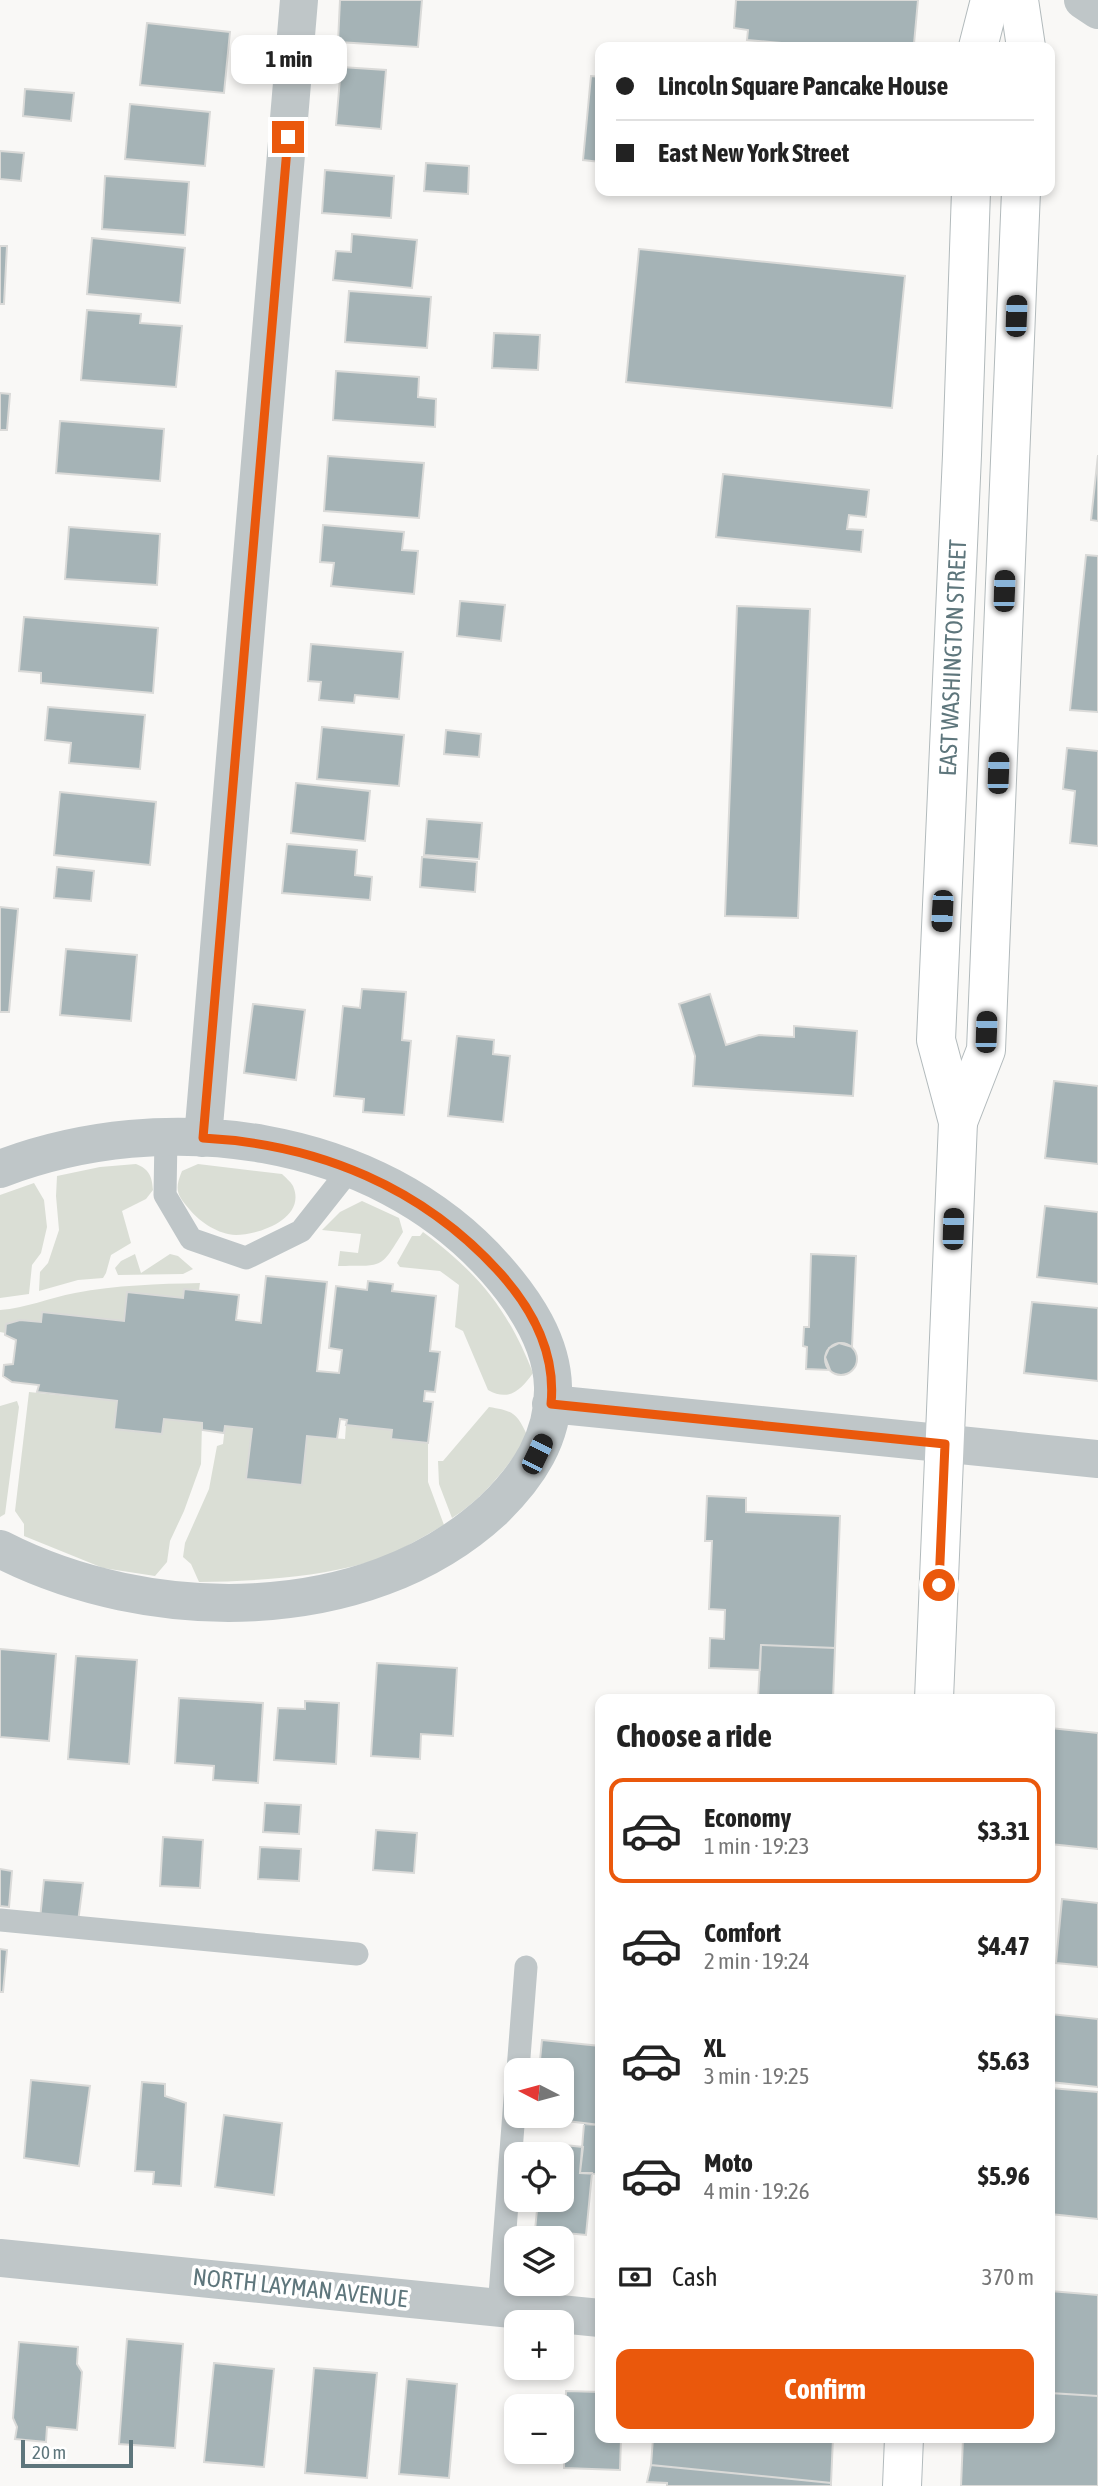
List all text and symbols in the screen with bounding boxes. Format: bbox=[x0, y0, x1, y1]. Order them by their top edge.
callout: 1 min bbox=[230, 36, 346, 85]
text: 1 min bbox=[266, 46, 312, 72]
text: Lincoln Square Pancake House bbox=[658, 71, 948, 101]
route end bbox=[272, 121, 304, 153]
text: East New York Street bbox=[658, 138, 849, 168]
car bbox=[1005, 295, 1028, 337]
street label: EAST WASHINGTON STREET bbox=[934, 538, 971, 777]
car bbox=[993, 570, 1016, 612]
car bbox=[987, 752, 1010, 794]
car bbox=[931, 889, 954, 933]
car bbox=[975, 1011, 998, 1053]
car bbox=[942, 1208, 965, 1250]
car bbox=[519, 1431, 556, 1477]
route start bbox=[923, 1569, 955, 1601]
text: Choose a ride bbox=[616, 1717, 772, 1754]
icon: car bbox=[620, 1799, 683, 1862]
text: Economy bbox=[704, 1803, 791, 1833]
text: $3.31 bbox=[978, 1816, 1030, 1846]
text: 1 min · 19:23 bbox=[704, 1833, 810, 1859]
icon: car bbox=[620, 1914, 683, 1977]
text: Comfort bbox=[704, 1918, 781, 1948]
text: $4.47 bbox=[978, 1931, 1030, 1961]
text: 2 min · 19:24 bbox=[704, 1948, 810, 1974]
icon: car bbox=[620, 2029, 683, 2092]
text: XL bbox=[704, 2033, 726, 2063]
text: $5.63 bbox=[978, 2046, 1030, 2076]
north arrow bbox=[504, 2058, 574, 2128]
map controls bbox=[504, 2058, 574, 2464]
text: 3 min · 19:25 bbox=[704, 2063, 810, 2089]
button: locate bbox=[504, 2142, 574, 2212]
icon: car bbox=[620, 2144, 683, 2207]
text: Moto bbox=[704, 2148, 753, 2178]
text: $5.96 bbox=[978, 2161, 1030, 2191]
text: 4 min · 19:26 bbox=[704, 2178, 810, 2204]
button: layers bbox=[504, 2226, 574, 2296]
icon: cash bbox=[616, 2258, 654, 2296]
text: Cash bbox=[672, 2262, 718, 2292]
street label: NORTH LAYMAN AVENUE bbox=[191, 2263, 409, 2312]
text: 370 m bbox=[982, 2264, 1034, 2290]
button: + bbox=[504, 2310, 574, 2380]
button: Confirm bbox=[616, 2349, 1034, 2429]
button: − bbox=[504, 2394, 574, 2464]
scale bar bbox=[21, 2437, 133, 2469]
text: 20 m bbox=[32, 2441, 66, 2463]

